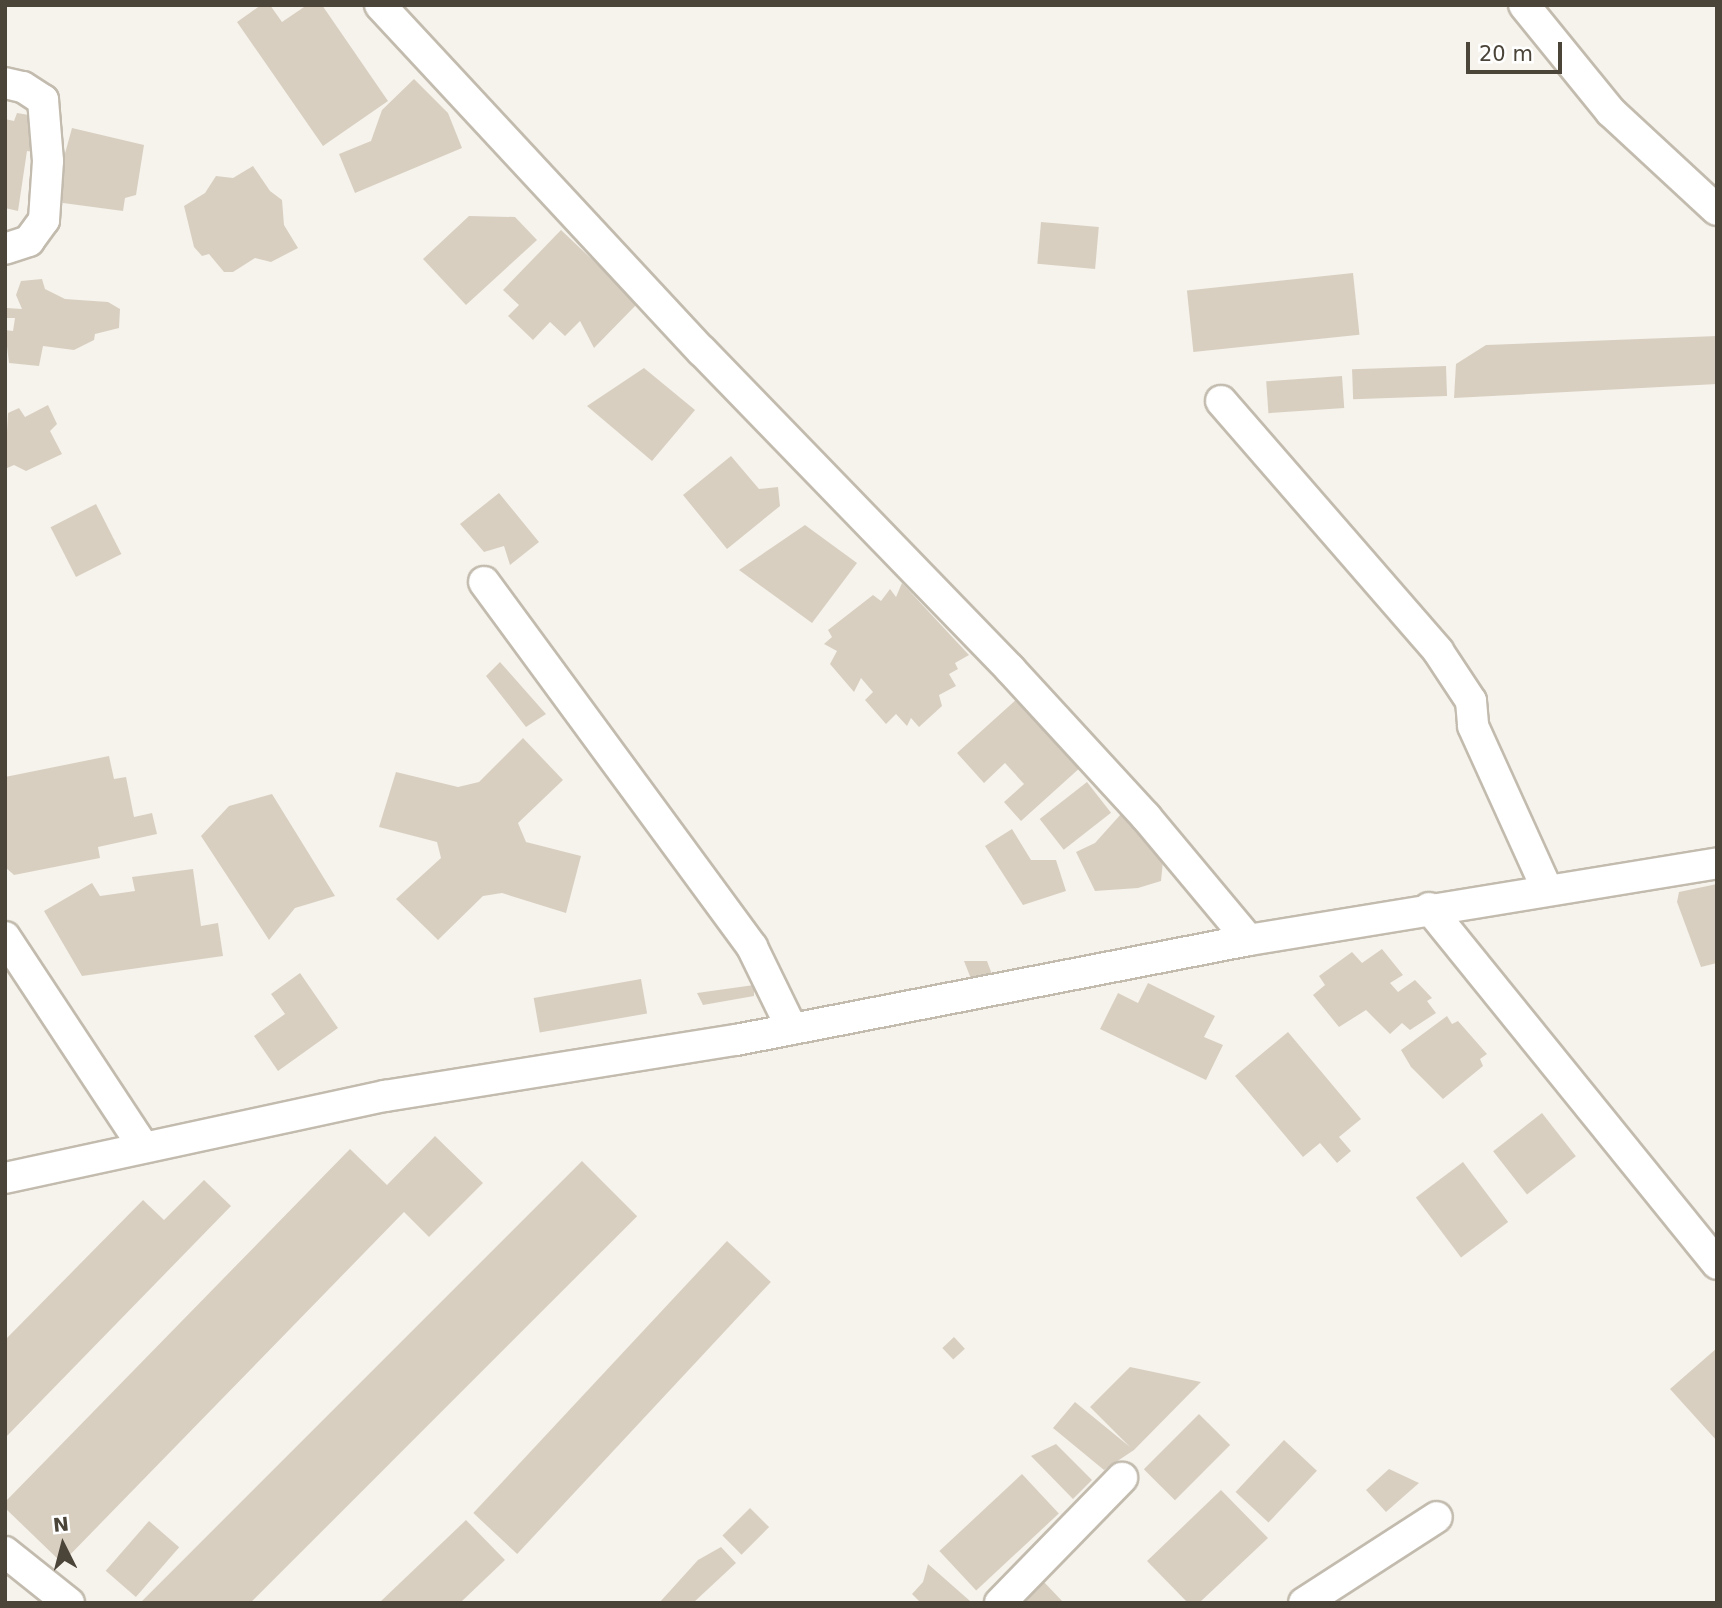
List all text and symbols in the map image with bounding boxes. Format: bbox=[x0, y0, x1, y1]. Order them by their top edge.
scale bar bbox=[1470, 28, 1566, 72]
text: 20 m bbox=[1479, 42, 1533, 66]
north arrow bbox=[28, 1510, 98, 1580]
text: N bbox=[52, 1512, 70, 1536]

